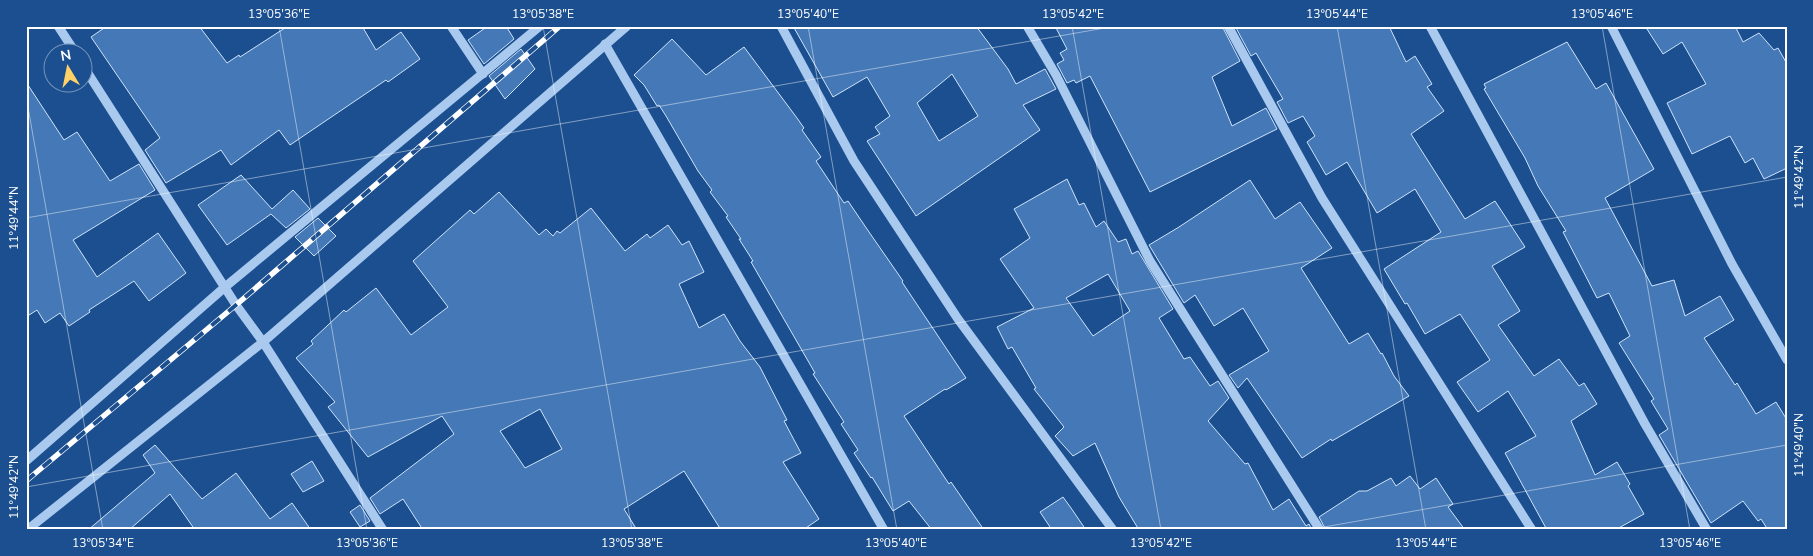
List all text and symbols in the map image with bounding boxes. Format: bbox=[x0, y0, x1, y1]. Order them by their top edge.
text: 13°05'36"E bbox=[248, 6, 310, 22]
text: 13°05'38"E bbox=[512, 6, 574, 22]
text: 13°05'40"E bbox=[777, 6, 839, 22]
text: 13°05'42"E bbox=[1042, 6, 1104, 22]
text: 13°05'44"E bbox=[1306, 6, 1368, 22]
text: 13°05'46"E bbox=[1571, 6, 1633, 22]
north arrow bbox=[42, 42, 92, 92]
text: N bbox=[59, 45, 73, 66]
text: 11°49'42"N bbox=[1791, 145, 1807, 209]
text: 11°49'44"N bbox=[6, 186, 22, 250]
text: 11°49'40"N bbox=[1791, 413, 1807, 477]
text: 11°49'42"N bbox=[6, 455, 22, 519]
text: 13°05'34"E bbox=[72, 535, 134, 551]
text: 13°05'36"E bbox=[336, 535, 398, 551]
text: 13°05'38"E bbox=[601, 535, 663, 551]
text: 13°05'40"E bbox=[865, 535, 927, 551]
text: 13°05'42"E bbox=[1130, 535, 1192, 551]
text: 13°05'44"E bbox=[1395, 535, 1457, 551]
text: 13°05'46"E bbox=[1659, 535, 1721, 551]

